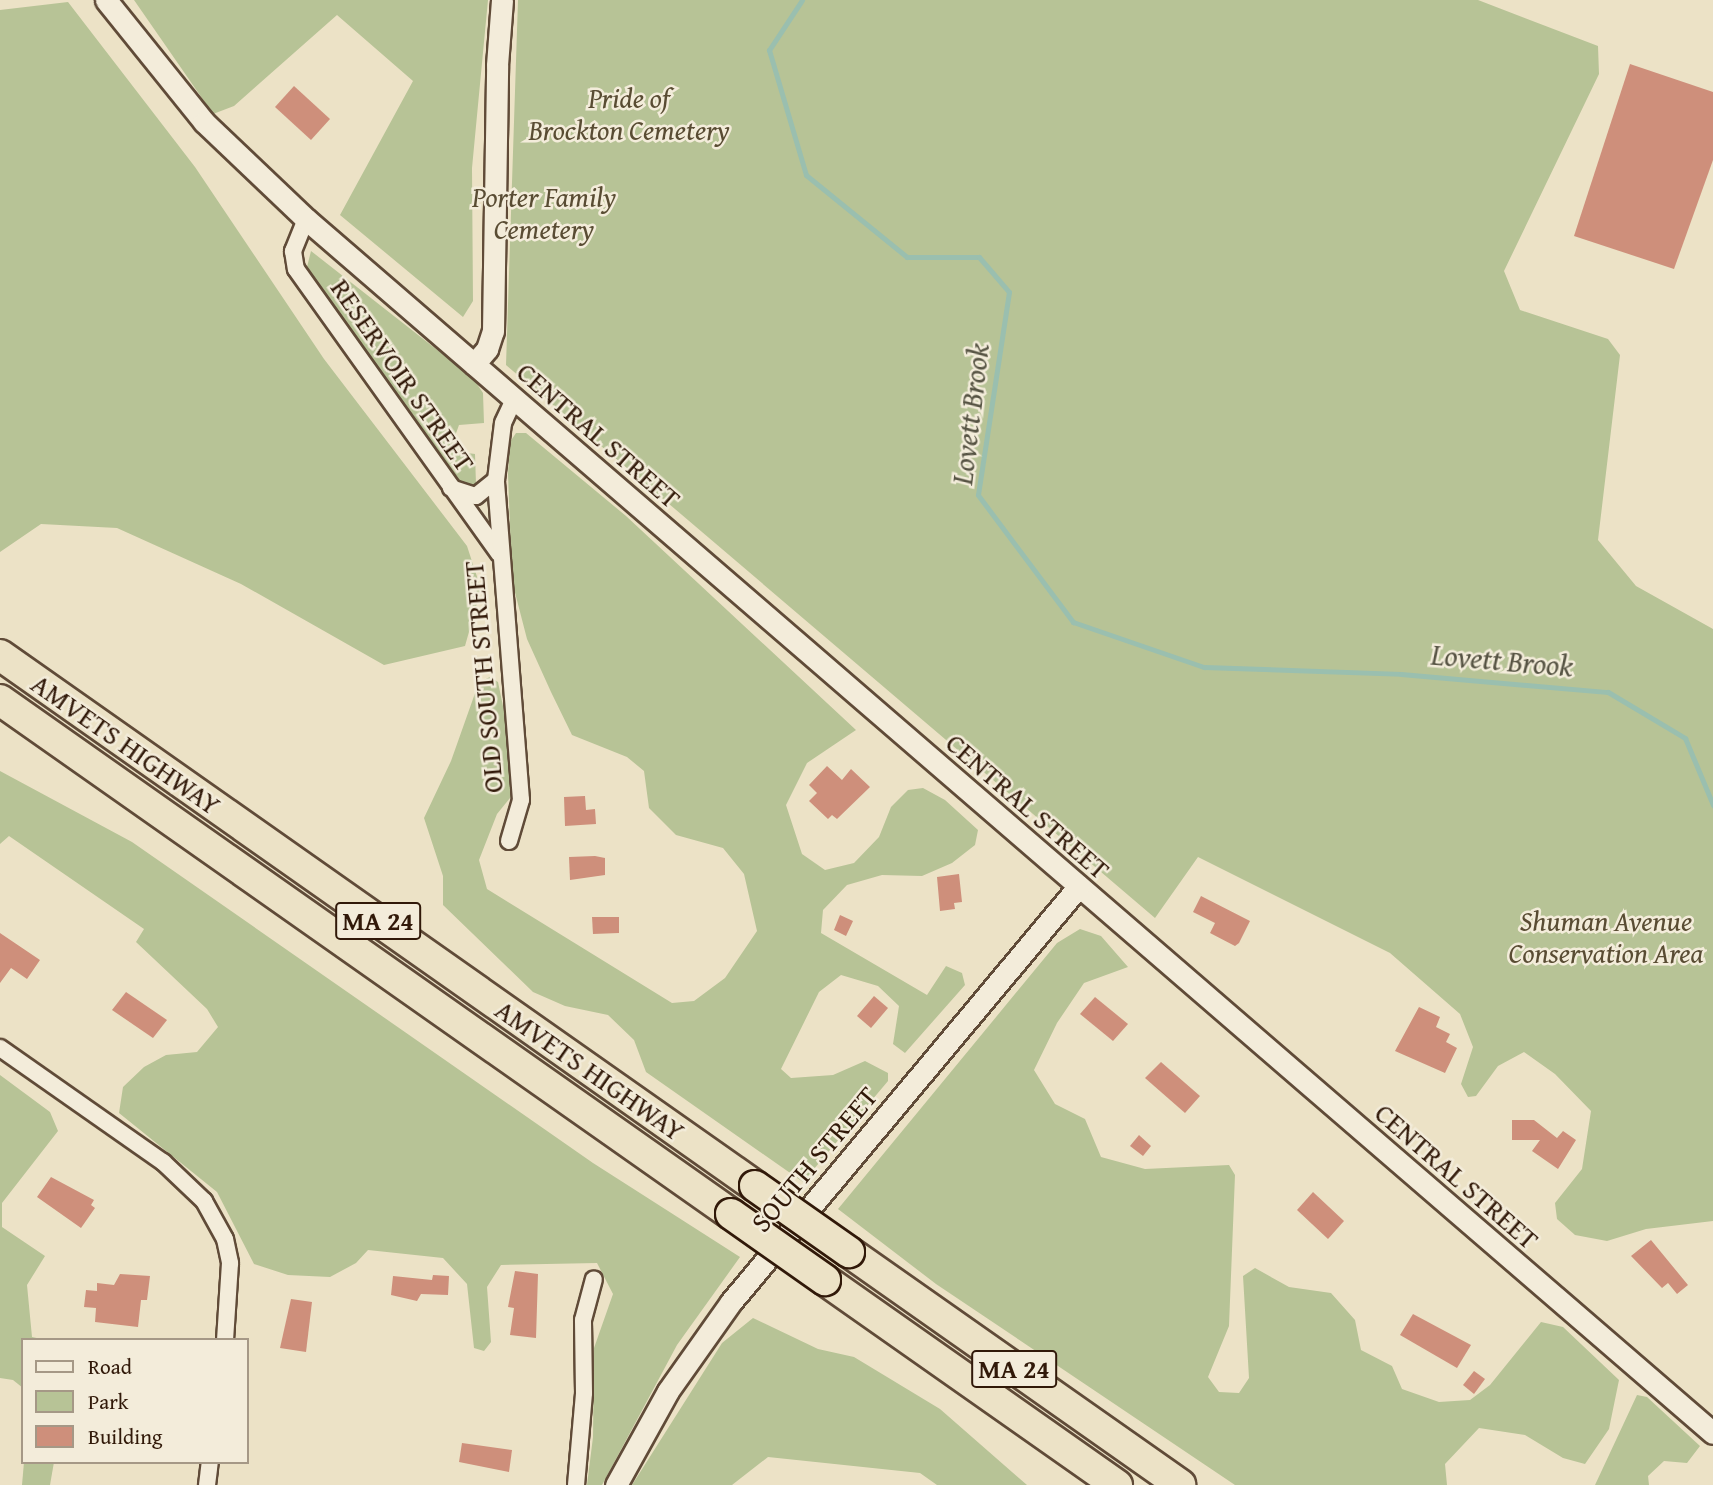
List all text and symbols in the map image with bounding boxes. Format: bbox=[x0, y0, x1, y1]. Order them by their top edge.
park label: Pride of Brockton Cemetery bbox=[528, 81, 730, 147]
park label: Porter Family Cemetery bbox=[472, 180, 616, 246]
street label: RESERVOIR STREET bbox=[324, 272, 482, 478]
water label: Lovett Brook bbox=[943, 341, 997, 487]
street label: CENTRAL STREET bbox=[510, 355, 688, 515]
street label: OLD SOUTH STREET bbox=[456, 560, 510, 794]
water label: Lovett Brook bbox=[1430, 636, 1574, 684]
street label: AMVETS HIGHWAY bbox=[25, 666, 227, 822]
street label: CENTRAL STREET bbox=[939, 726, 1117, 886]
road number: MA 24 bbox=[334, 898, 422, 944]
park label: Shuman Avenue Conservation Area bbox=[1509, 904, 1703, 970]
street label: AMVETS HIGHWAY bbox=[489, 992, 691, 1148]
street label: SOUTH STREET bbox=[744, 1080, 884, 1238]
street label: CENTRAL STREET bbox=[1368, 1096, 1546, 1256]
legend bbox=[21, 1338, 248, 1464]
road number: MA 24 bbox=[970, 1346, 1058, 1392]
text: Road bbox=[88, 1351, 132, 1382]
text: Park bbox=[88, 1386, 129, 1417]
text: Building bbox=[88, 1421, 162, 1452]

